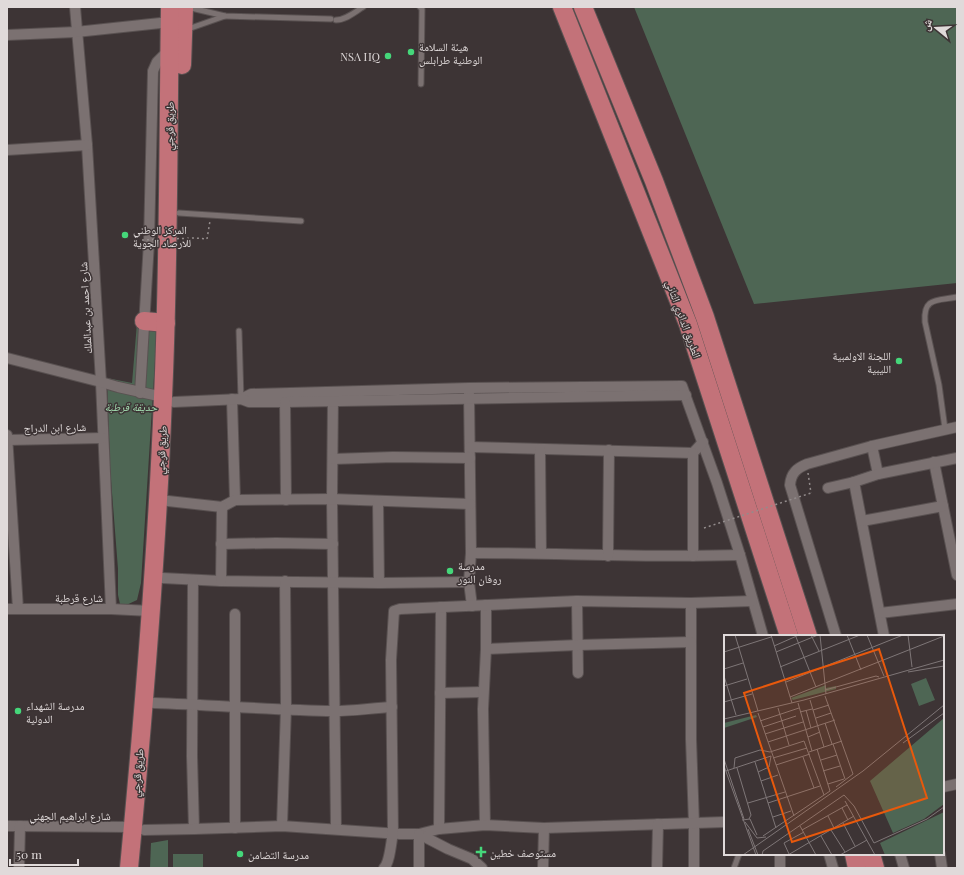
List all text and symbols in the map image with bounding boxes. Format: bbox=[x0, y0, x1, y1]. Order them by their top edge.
north arrow bbox=[916, 8, 956, 48]
text: ش bbox=[917, 17, 936, 33]
place label: هيئة السلامة الوطنية طرابلس bbox=[419, 39, 482, 67]
marker: هيئة السلامة الوطنية طرابلس bbox=[406, 47, 416, 57]
place label: NSA HQ bbox=[340, 49, 381, 64]
marker: NSA HQ bbox=[383, 51, 393, 61]
street label: طريق قرجي bbox=[161, 101, 179, 151]
place label: المركز الوطني للارصاد الجوية bbox=[133, 222, 191, 250]
marker: المركز الوطني للارصاد الجوية bbox=[120, 230, 130, 240]
street label: شارع احمد بن عبدالملك bbox=[75, 262, 95, 354]
street label: الطريق الدائري الثاني bbox=[661, 278, 705, 361]
place label: اللجنة الاولمبية الليبية bbox=[833, 348, 891, 376]
marker: اللجنة الاولمبية الليبية bbox=[894, 356, 904, 366]
park label: حديقة قرطبة bbox=[105, 399, 158, 414]
street label: شارع ابن الدراج bbox=[24, 419, 86, 435]
street label: طريق قرجي bbox=[152, 425, 172, 475]
place label: مدرسة روفان النور bbox=[457, 558, 502, 586]
marker: مدرسة روفان النور bbox=[445, 566, 455, 576]
street label: شارع قرطبة bbox=[55, 590, 103, 605]
inset map bbox=[724, 635, 944, 855]
place label: مدرسة الشهداء الدولية bbox=[26, 698, 85, 726]
marker: مدرسة الشهداء الدولية bbox=[13, 706, 23, 716]
street label: طريق قرجي bbox=[127, 748, 148, 798]
street label: شارع ابراهيم الجهني bbox=[29, 808, 111, 824]
scale bar bbox=[10, 841, 78, 867]
place label: مستوصف خطين bbox=[490, 845, 556, 860]
text: 50 m bbox=[16, 846, 42, 862]
marker: مستوصف خطين bbox=[475, 846, 487, 858]
place label: مدرسة التضامن bbox=[248, 847, 309, 862]
marker: مدرسة التضامن bbox=[235, 849, 245, 859]

